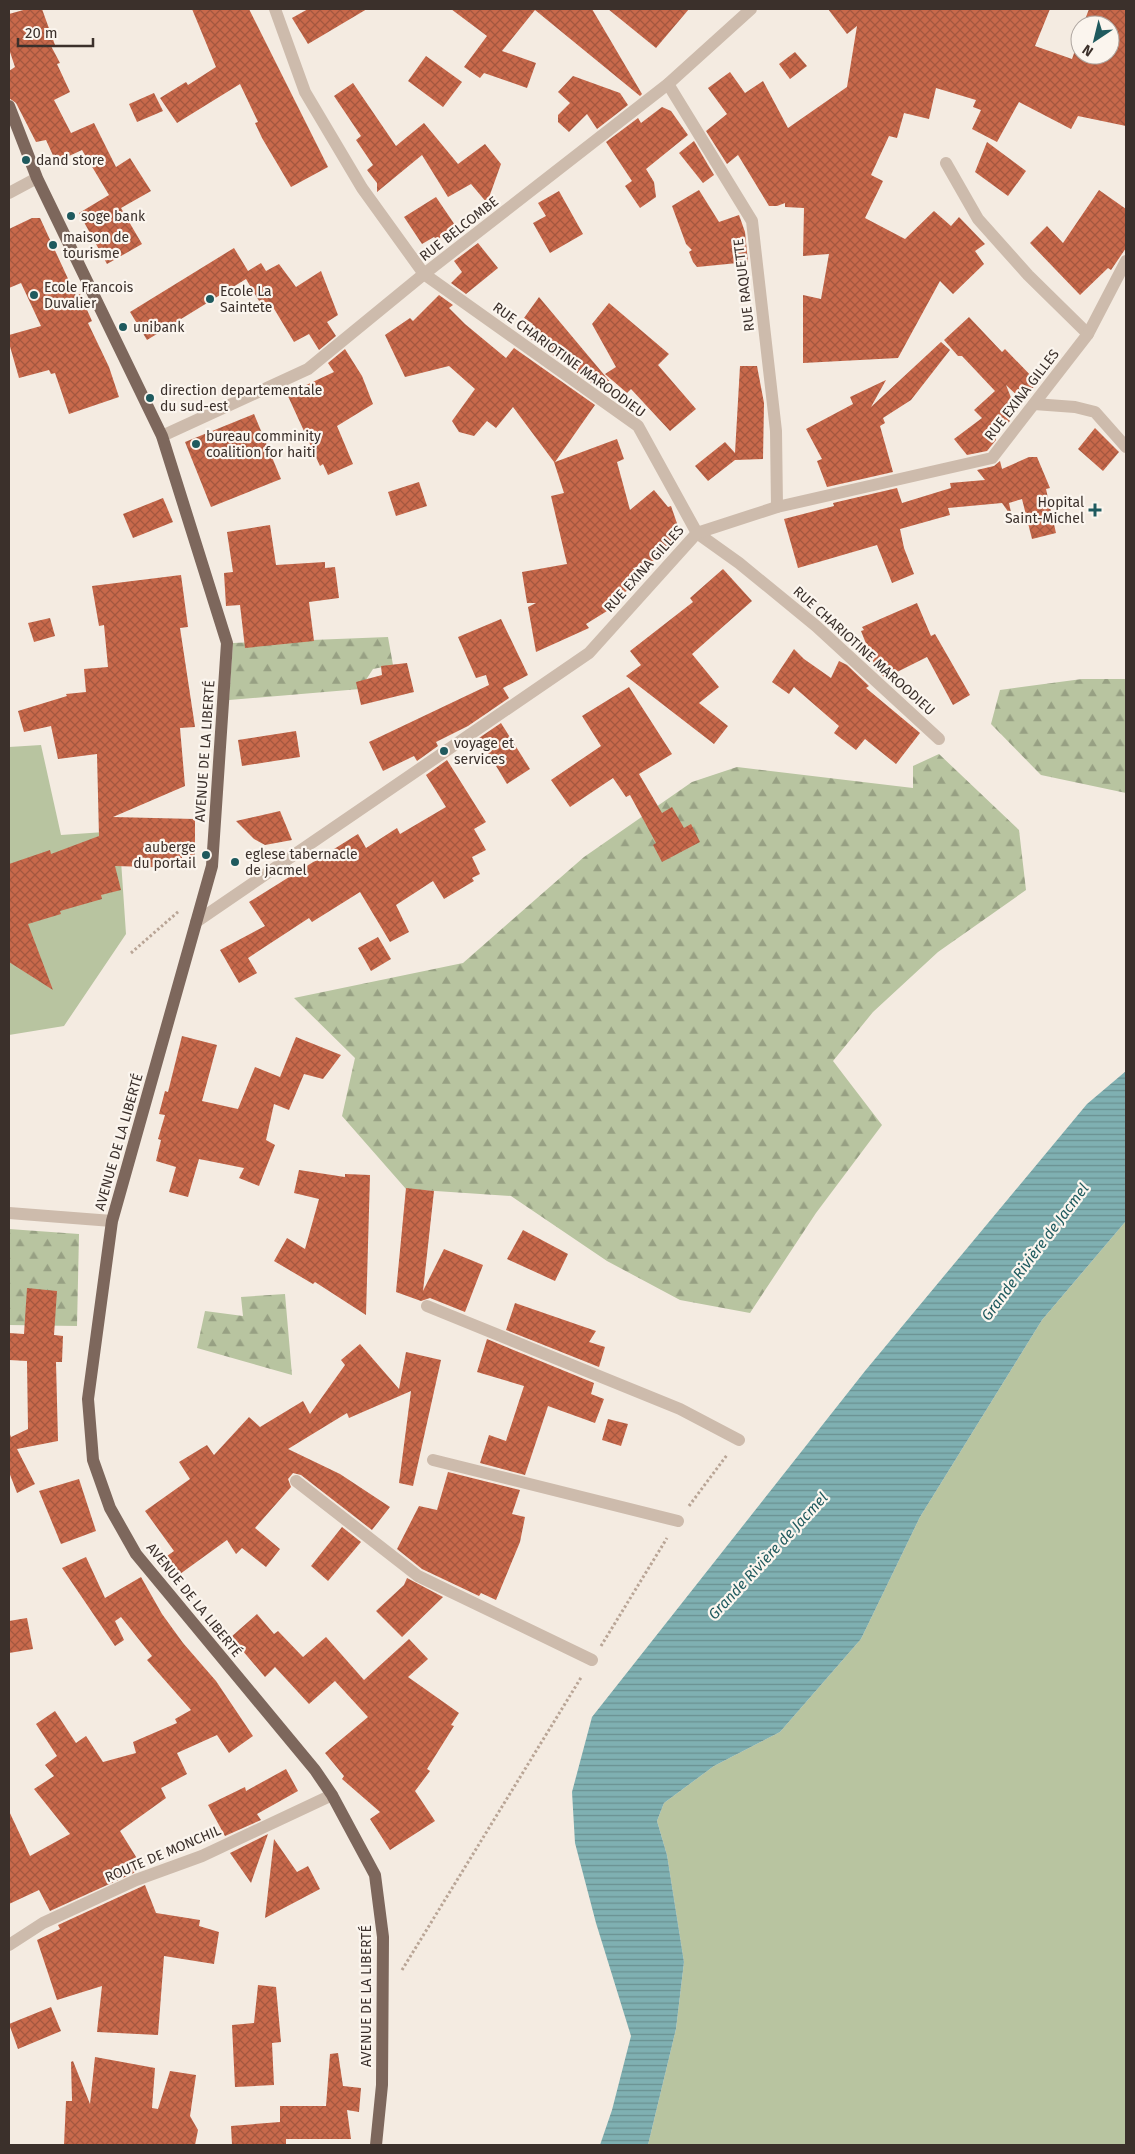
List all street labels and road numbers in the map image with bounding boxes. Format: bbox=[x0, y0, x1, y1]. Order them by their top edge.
street label: RUE BELCOMBE bbox=[416, 193, 502, 265]
street label: RUE RAQUETTE bbox=[730, 238, 758, 332]
street label: RUE CHARIOTINE MAROODIEU bbox=[489, 299, 649, 421]
street label: RUE EXINA GILLES bbox=[981, 346, 1063, 444]
street label: RUE EXINA GILLES bbox=[600, 522, 688, 616]
street label: RUE CHARIOTINE MAROODIEU bbox=[790, 583, 938, 719]
street label: AVENUE DE LA LIBERTÉ bbox=[191, 679, 218, 822]
street label: AVENUE DE LA LIBERTÉ bbox=[90, 1071, 147, 1213]
street label: AVENUE DE LA LIBERTÉ bbox=[143, 1539, 246, 1661]
street label: ROUTE DE MONCHIL bbox=[102, 1822, 224, 1886]
street label: AVENUE DE LA LIBERTÉ bbox=[357, 1925, 375, 2067]

